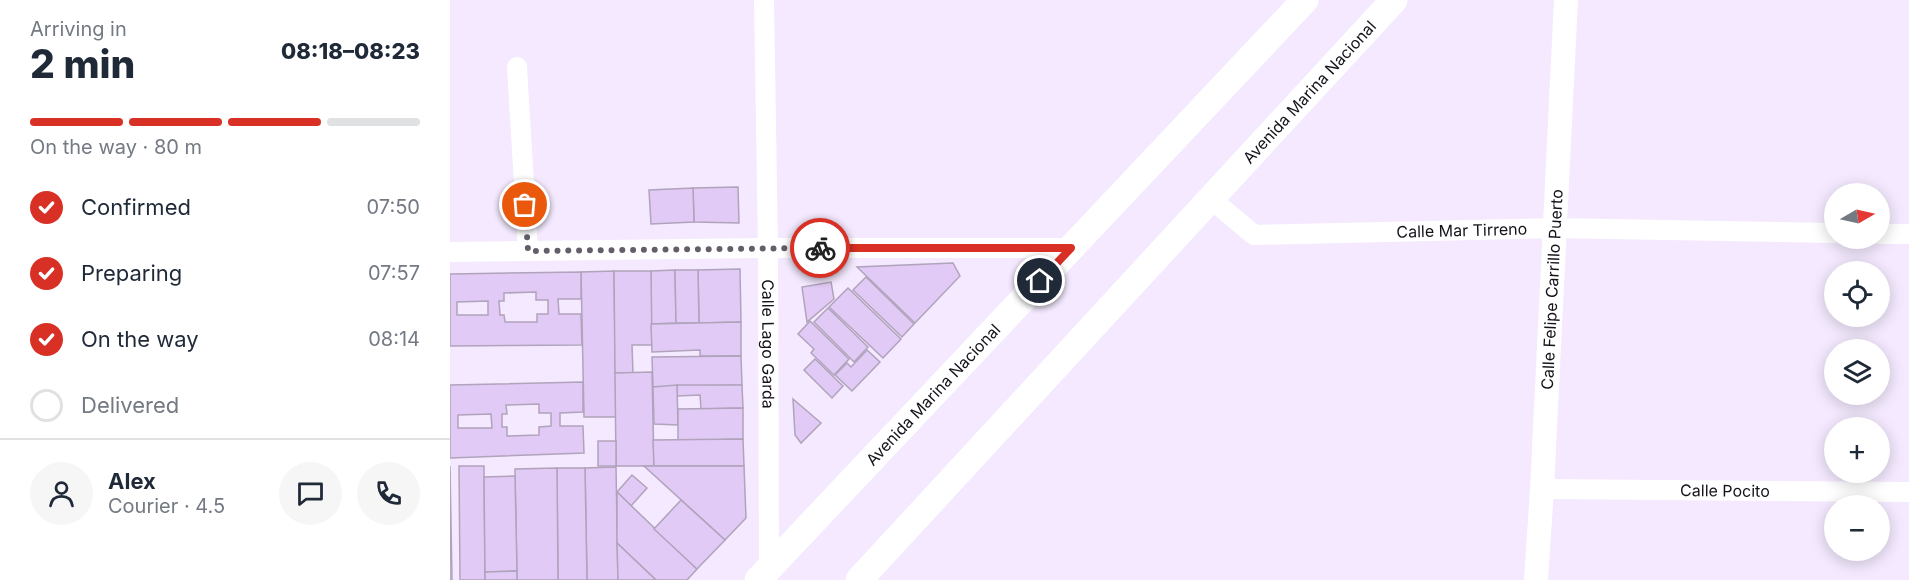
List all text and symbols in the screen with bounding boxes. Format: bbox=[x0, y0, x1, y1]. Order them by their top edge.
street label: Avenida Marina Nacional bbox=[1238, 16, 1380, 167]
text: Arriving in bbox=[30, 17, 127, 41]
text: 08:18–08:23 bbox=[281, 38, 420, 64]
text: 2 min bbox=[30, 40, 135, 87]
text: On the way · 80 m bbox=[30, 135, 202, 159]
pin bbox=[499, 179, 550, 230]
north arrow bbox=[1824, 183, 1890, 249]
map controls bbox=[1824, 183, 1890, 561]
icon: bag bbox=[508, 188, 541, 221]
street label: Calle Felipe Carrillo Puerto bbox=[1537, 189, 1567, 390]
icon: check bbox=[30, 191, 63, 224]
text: Confirmed bbox=[81, 194, 191, 220]
text: 07:50 bbox=[367, 195, 420, 219]
courier bbox=[790, 218, 850, 278]
street label: Calle Mar Tirreno bbox=[1396, 219, 1528, 242]
icon: bike bbox=[804, 232, 837, 265]
pin bbox=[1014, 255, 1065, 306]
icon: check bbox=[30, 257, 63, 290]
text: Preparing bbox=[81, 260, 182, 286]
text: 07:57 bbox=[368, 261, 420, 285]
button: locate bbox=[1824, 261, 1890, 327]
icon: home bbox=[1023, 264, 1056, 297]
street label: Calle Lago Garda bbox=[758, 279, 778, 409]
street label: Avenida Marina Nacional bbox=[862, 320, 1004, 469]
icon: check bbox=[30, 323, 63, 356]
text: On the way bbox=[81, 326, 199, 352]
text: 08:14 bbox=[368, 327, 420, 351]
button: layers bbox=[1824, 339, 1890, 405]
text: Delivered bbox=[81, 392, 179, 418]
button: + bbox=[1824, 417, 1890, 483]
button: person bbox=[30, 462, 93, 525]
button: chat bbox=[279, 462, 342, 525]
button: phone bbox=[357, 462, 420, 525]
text: Alex bbox=[108, 468, 156, 494]
street label: Calle Pocito bbox=[1680, 480, 1770, 501]
text: Courier · 4.5 bbox=[108, 494, 225, 518]
button: − bbox=[1824, 495, 1890, 561]

